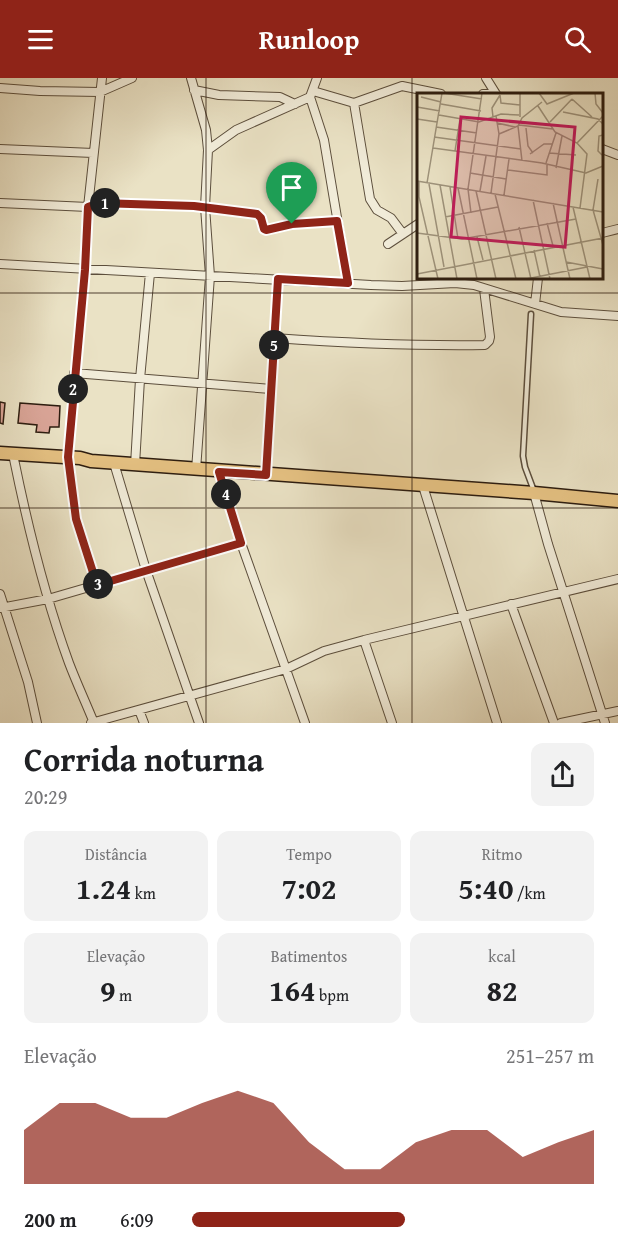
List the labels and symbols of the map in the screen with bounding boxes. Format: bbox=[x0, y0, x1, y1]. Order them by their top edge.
inset map bbox=[417, 93, 603, 279]
pin bbox=[266, 162, 317, 224]
pin: 1 bbox=[90, 188, 120, 218]
pin: 5 bbox=[259, 330, 289, 360]
pin: 2 bbox=[58, 374, 88, 404]
pin: 4 bbox=[211, 479, 241, 509]
pin: 3 bbox=[83, 569, 113, 599]

